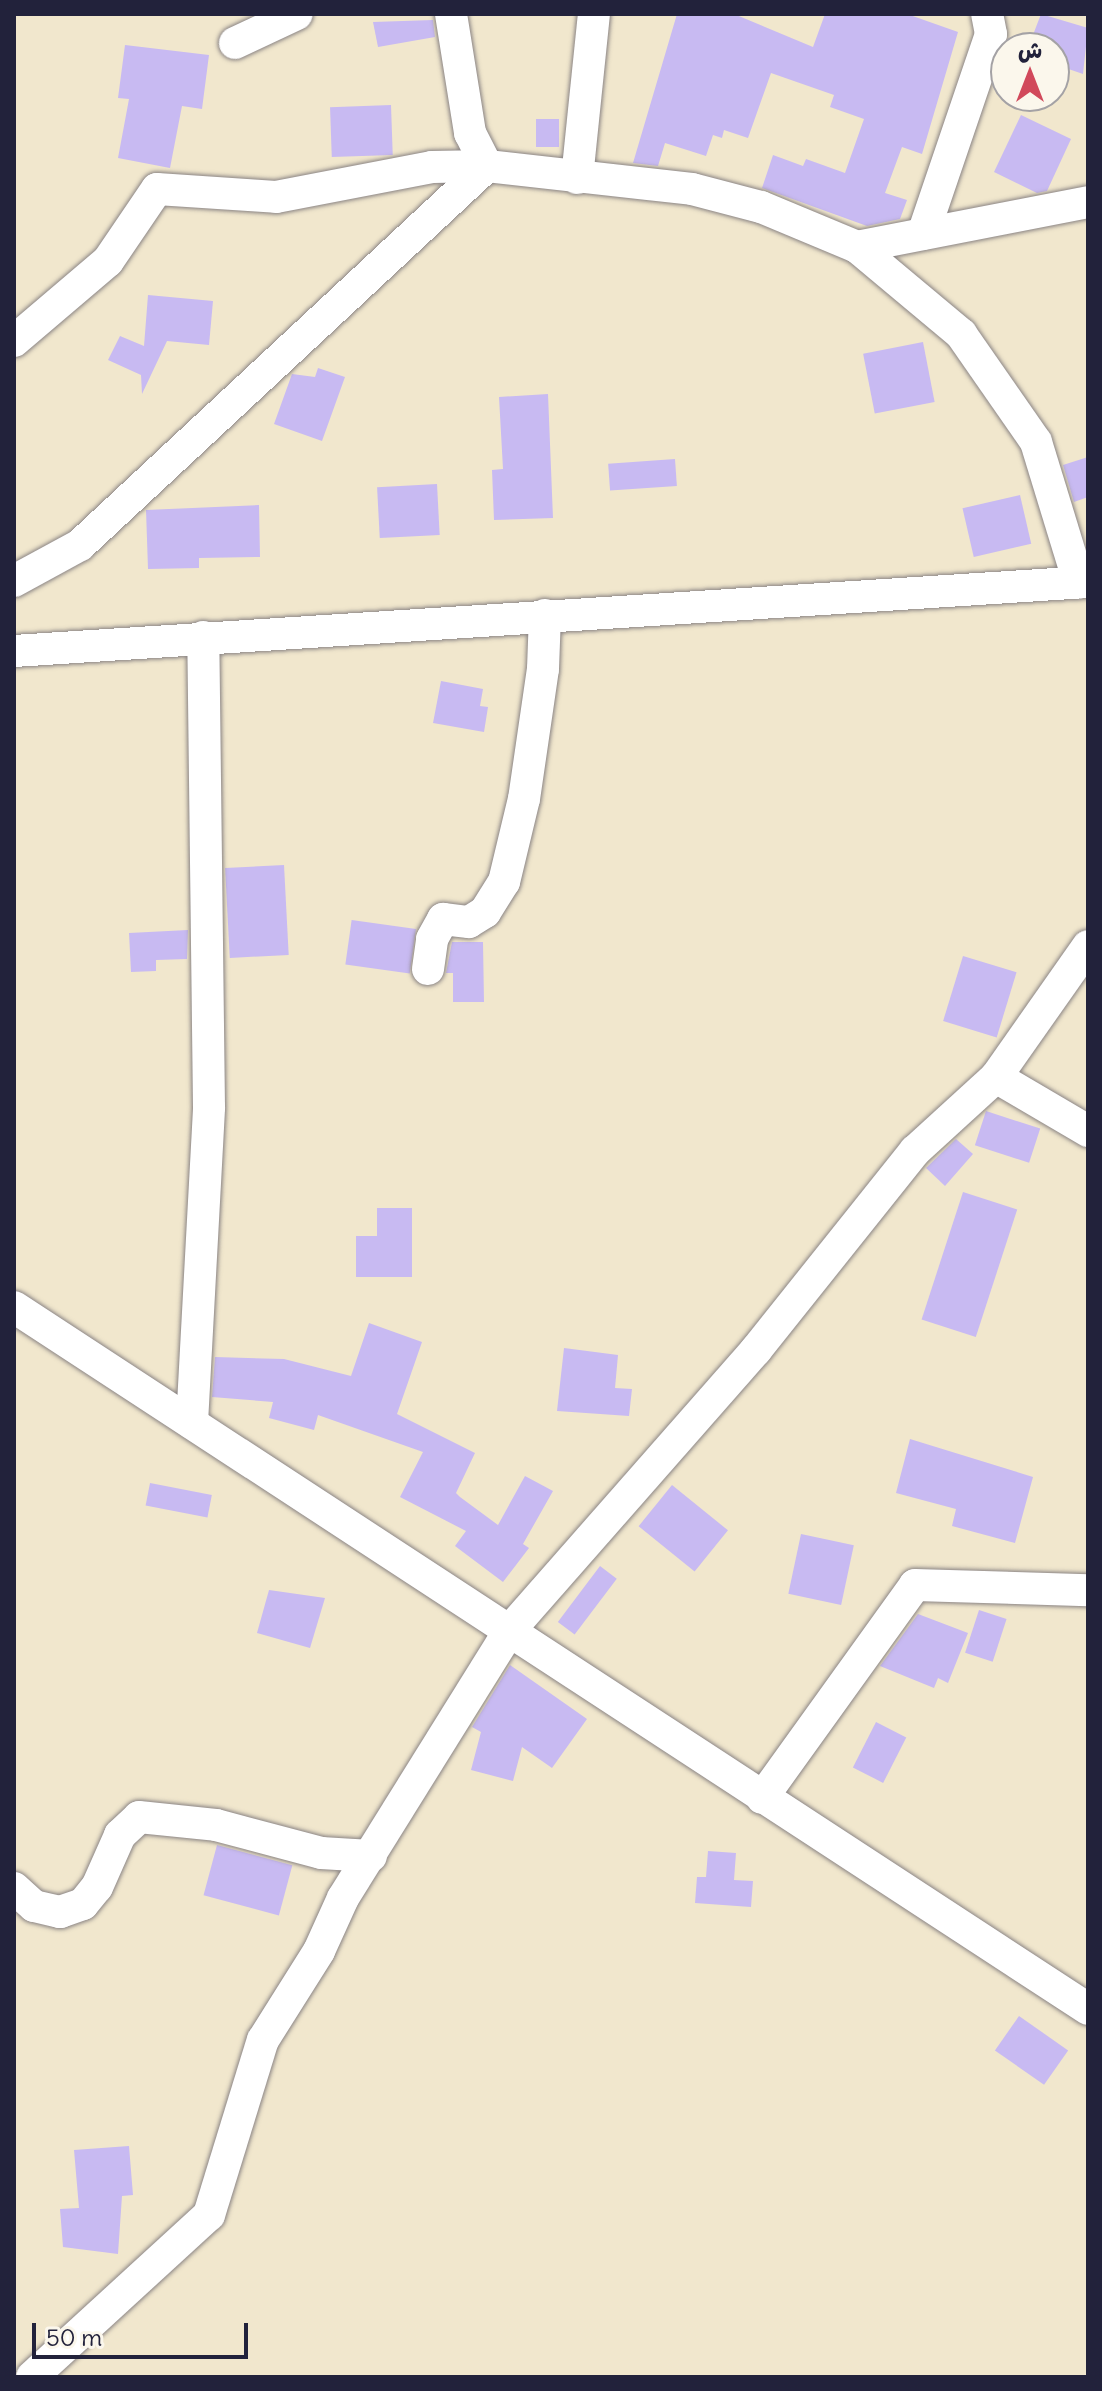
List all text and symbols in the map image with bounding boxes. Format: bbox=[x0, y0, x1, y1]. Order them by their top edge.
north arrow bbox=[990, 32, 1070, 112]
text: ش bbox=[1018, 36, 1042, 64]
scale bar bbox=[36, 2307, 252, 2357]
text: 50 m bbox=[46, 2322, 102, 2352]

